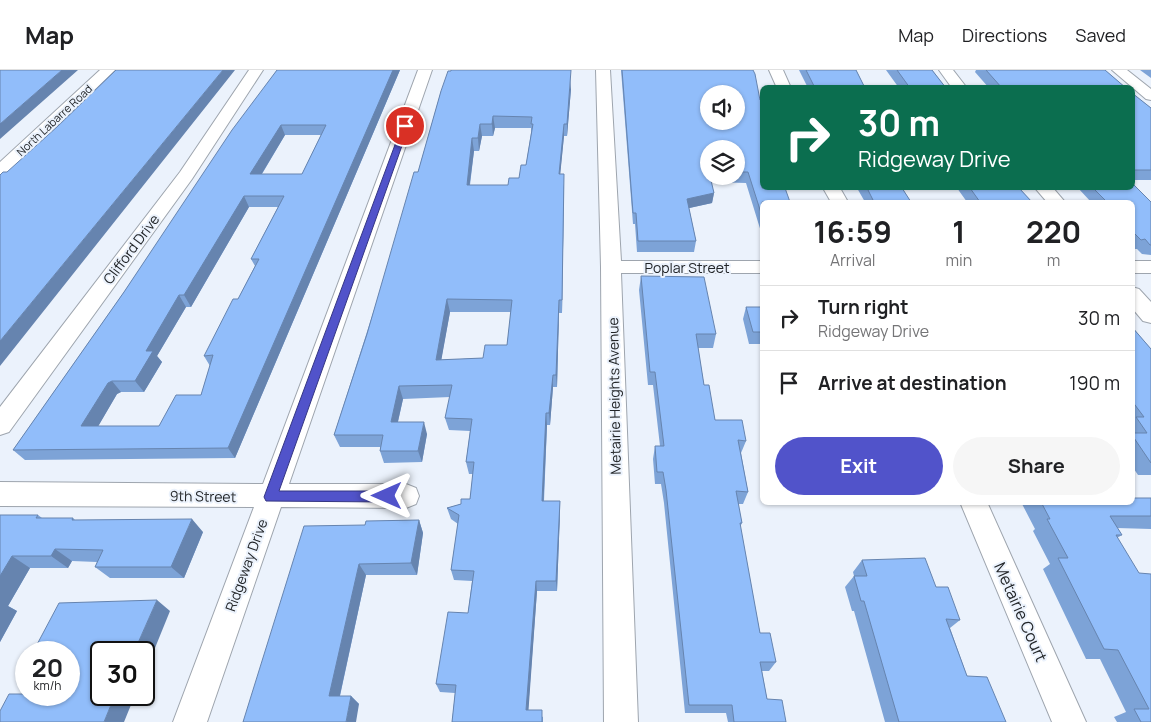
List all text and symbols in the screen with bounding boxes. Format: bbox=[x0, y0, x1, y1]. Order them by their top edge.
text: Map bbox=[25, 18, 74, 51]
text: Map bbox=[898, 23, 934, 47]
text: Directions bbox=[962, 23, 1047, 47]
text: Saved bbox=[1075, 23, 1126, 47]
street label: North Labarre Road bbox=[13, 81, 95, 159]
map controls bbox=[700, 85, 745, 185]
button: sound bbox=[700, 85, 745, 130]
text: 30 m bbox=[858, 99, 940, 147]
pin bbox=[384, 105, 426, 147]
icon: right bbox=[775, 105, 840, 170]
icon: arrive bbox=[391, 112, 419, 140]
button: layers bbox=[700, 140, 745, 185]
text: Ridgeway Drive bbox=[858, 144, 1011, 174]
street label: Clifford Drive bbox=[99, 210, 163, 288]
text: 16:59 bbox=[814, 211, 892, 252]
text: 1 bbox=[952, 211, 965, 252]
text: 220 bbox=[1026, 211, 1081, 252]
text: Arrival bbox=[830, 249, 876, 271]
text: min bbox=[945, 249, 972, 271]
text: m bbox=[1047, 249, 1060, 271]
street label: Poplar Street bbox=[645, 258, 730, 277]
text: Turn right bbox=[818, 294, 908, 320]
icon: right bbox=[775, 304, 803, 332]
text: 30 m bbox=[1078, 305, 1120, 331]
street label: Metairie Heights Avenue bbox=[603, 317, 625, 475]
text: Ridgeway Drive bbox=[818, 320, 929, 342]
icon: arrive bbox=[775, 369, 803, 397]
text: Arrive at destination bbox=[818, 370, 1007, 396]
text: 190 m bbox=[1069, 370, 1120, 396]
button: Exit bbox=[775, 437, 943, 495]
button: Share bbox=[953, 437, 1120, 495]
position arrow bbox=[360, 469, 412, 521]
street label: 9th Street bbox=[170, 486, 237, 506]
street label: Ridgeway Drive bbox=[220, 516, 272, 614]
street label: Metairie Court bbox=[989, 559, 1053, 665]
speed limit sign: 30 bbox=[90, 641, 155, 706]
text: 20 bbox=[32, 650, 63, 685]
text: km/h bbox=[34, 677, 61, 694]

